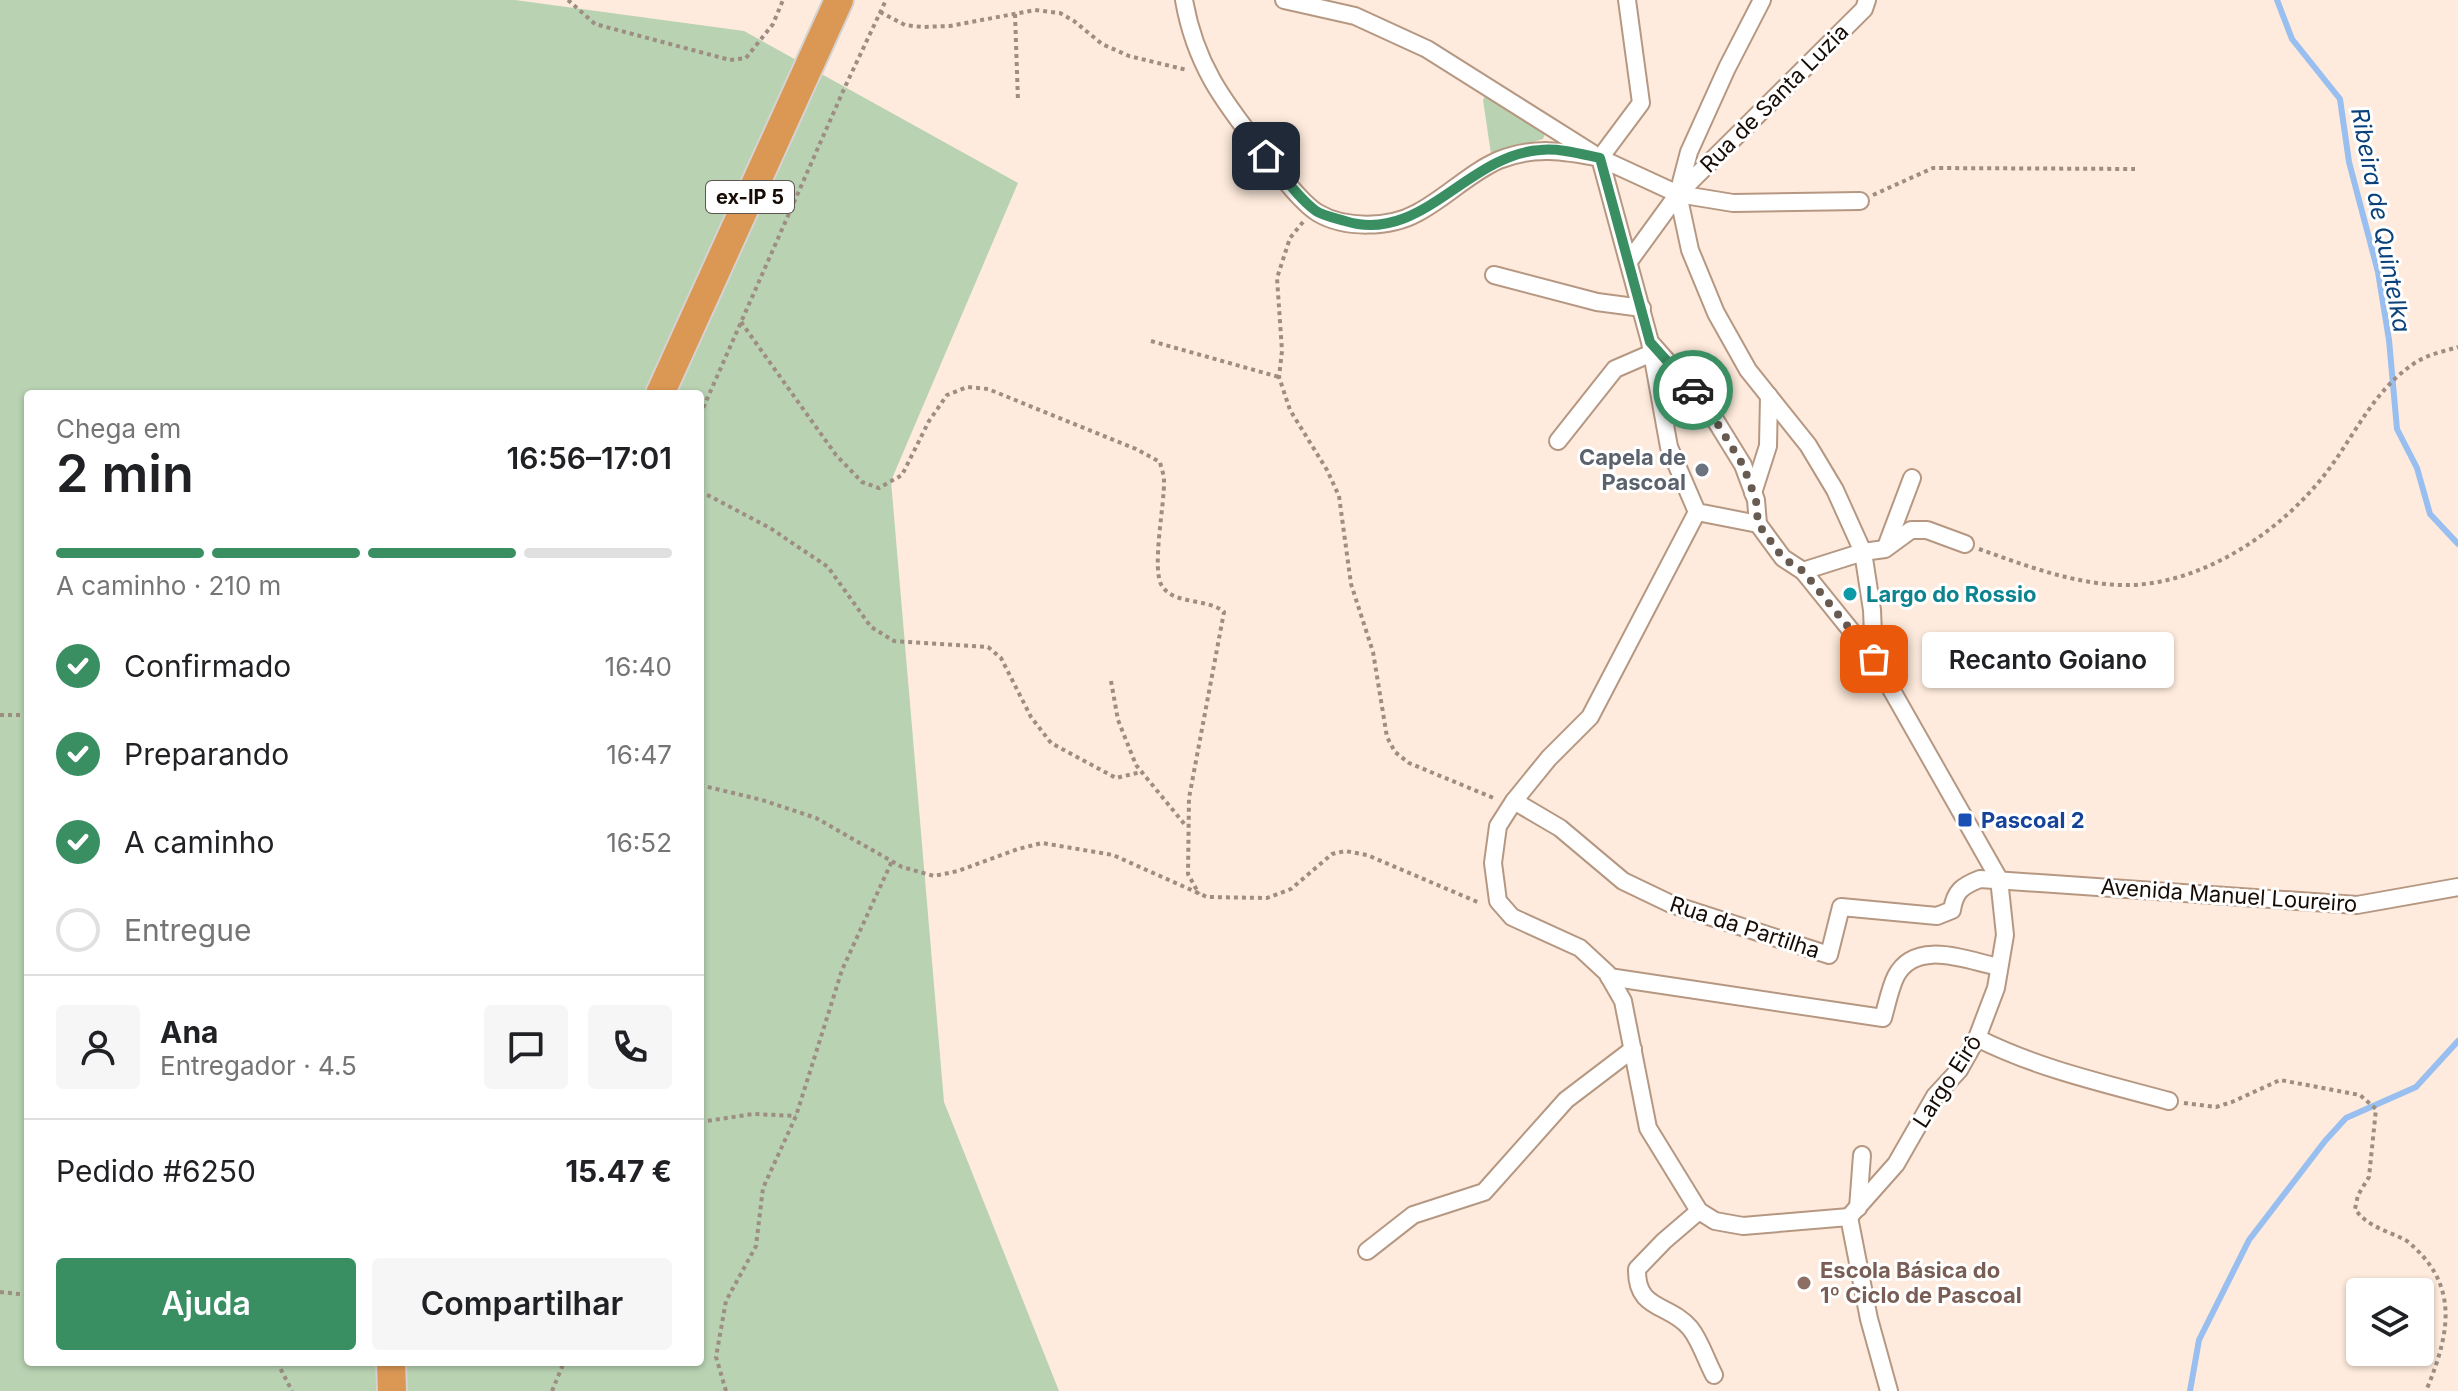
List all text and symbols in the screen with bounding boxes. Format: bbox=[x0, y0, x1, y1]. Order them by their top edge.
street label: Rua de Santa Luzia bbox=[1695, 19, 1853, 177]
water label: Ribeira de Quintelka bbox=[2345, 105, 2417, 335]
pin bbox=[1232, 122, 1300, 190]
icon: home bbox=[1244, 134, 1288, 178]
road number: ex-IP 5 bbox=[706, 181, 794, 213]
courier bbox=[1653, 350, 1733, 430]
icon: car bbox=[1671, 368, 1715, 412]
text: Chega em bbox=[56, 413, 181, 444]
text: 16:56–17:01 bbox=[507, 440, 672, 476]
text: 2 min bbox=[56, 442, 194, 505]
place label: Capela de Pascoal bbox=[1579, 444, 1686, 495]
marker: Capela de Pascoal bbox=[1693, 461, 1711, 479]
text: A caminho · 210 m bbox=[56, 570, 281, 601]
place label: Largo do Rossio bbox=[1866, 581, 2037, 607]
marker: Largo do Rossio bbox=[1841, 585, 1859, 603]
pin bbox=[1840, 625, 1908, 693]
callout: Recanto Goiano bbox=[1922, 631, 2174, 687]
icon: bag bbox=[1852, 637, 1896, 681]
icon: check bbox=[56, 644, 100, 688]
text: Recanto Goiano bbox=[1949, 644, 2147, 675]
text: Confirmado bbox=[124, 648, 291, 684]
text: 16:40 bbox=[605, 651, 672, 682]
icon: check bbox=[56, 732, 100, 776]
text: Preparando bbox=[124, 736, 289, 772]
text: 16:47 bbox=[606, 739, 672, 770]
place label: Pascoal 2 bbox=[1981, 807, 2085, 833]
marker: Pascoal 2 bbox=[1956, 811, 1974, 829]
icon: check bbox=[56, 820, 100, 864]
text: A caminho bbox=[124, 824, 274, 860]
text: 16:52 bbox=[606, 827, 672, 858]
street label: Avenida Manuel Loureiro bbox=[2100, 873, 2358, 917]
street label: Rua da Partilha bbox=[1667, 891, 1823, 963]
text: Entregue bbox=[124, 912, 252, 948]
button: person bbox=[56, 1005, 140, 1089]
button: chat bbox=[484, 1005, 568, 1089]
button: phone bbox=[588, 1005, 672, 1089]
text: Ana bbox=[160, 1014, 219, 1050]
street label: Largo Eirô bbox=[1907, 1030, 1987, 1132]
text: Entregador · 4.5 bbox=[160, 1050, 357, 1081]
text: Pedido #6250 bbox=[56, 1153, 256, 1189]
text: 15.47 € bbox=[565, 1153, 672, 1189]
place label: Escola Básica do 1º Ciclo de Pascoal bbox=[1820, 1257, 2022, 1308]
button: Ajuda bbox=[56, 1258, 356, 1350]
button: Compartilhar bbox=[372, 1258, 672, 1350]
marker: Escola Básica do 1º Ciclo de Pascoal bbox=[1795, 1274, 1813, 1292]
map controls bbox=[2346, 1278, 2434, 1366]
button: layers bbox=[2346, 1278, 2434, 1366]

